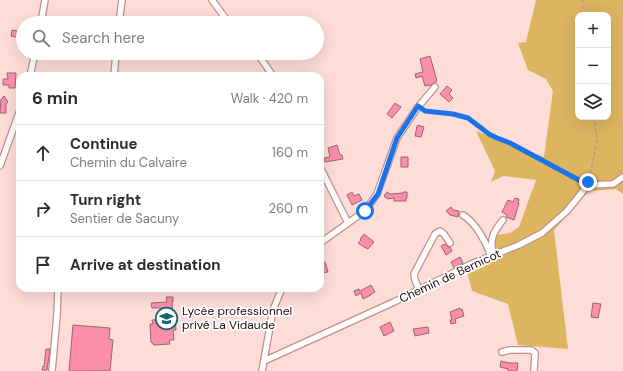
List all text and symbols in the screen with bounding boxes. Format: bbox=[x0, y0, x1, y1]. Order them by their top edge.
map controls bbox=[575, 12, 611, 120]
button: + bbox=[575, 12, 611, 48]
search box bbox=[16, 16, 324, 60]
icon: search bbox=[30, 27, 52, 49]
text: Search here bbox=[62, 28, 145, 48]
button: − bbox=[575, 48, 611, 84]
button: layers bbox=[575, 84, 611, 120]
text: 6 min bbox=[32, 87, 78, 109]
text: Walk · 420 m bbox=[231, 90, 308, 107]
text: Continue bbox=[70, 134, 138, 154]
icon: ahead bbox=[32, 142, 54, 164]
text: 160 m bbox=[272, 144, 308, 161]
text: Chemin du Calvaire bbox=[70, 154, 187, 171]
route end bbox=[579, 173, 597, 191]
text: Turn right bbox=[70, 190, 141, 210]
icon: right bbox=[32, 198, 54, 220]
text: 260 m bbox=[268, 200, 308, 217]
route start bbox=[356, 202, 374, 220]
text: Sentier de Sacuny bbox=[70, 210, 179, 227]
street label: Chemin de Bernicot bbox=[397, 245, 504, 307]
icon: arrive bbox=[32, 254, 54, 276]
text: Arrive at destination bbox=[70, 255, 221, 275]
place label: Lycée professionnel privé La Vidaude bbox=[182, 303, 292, 333]
school or university icon: Lycée professionnel privé La Vidaude bbox=[153, 305, 179, 331]

